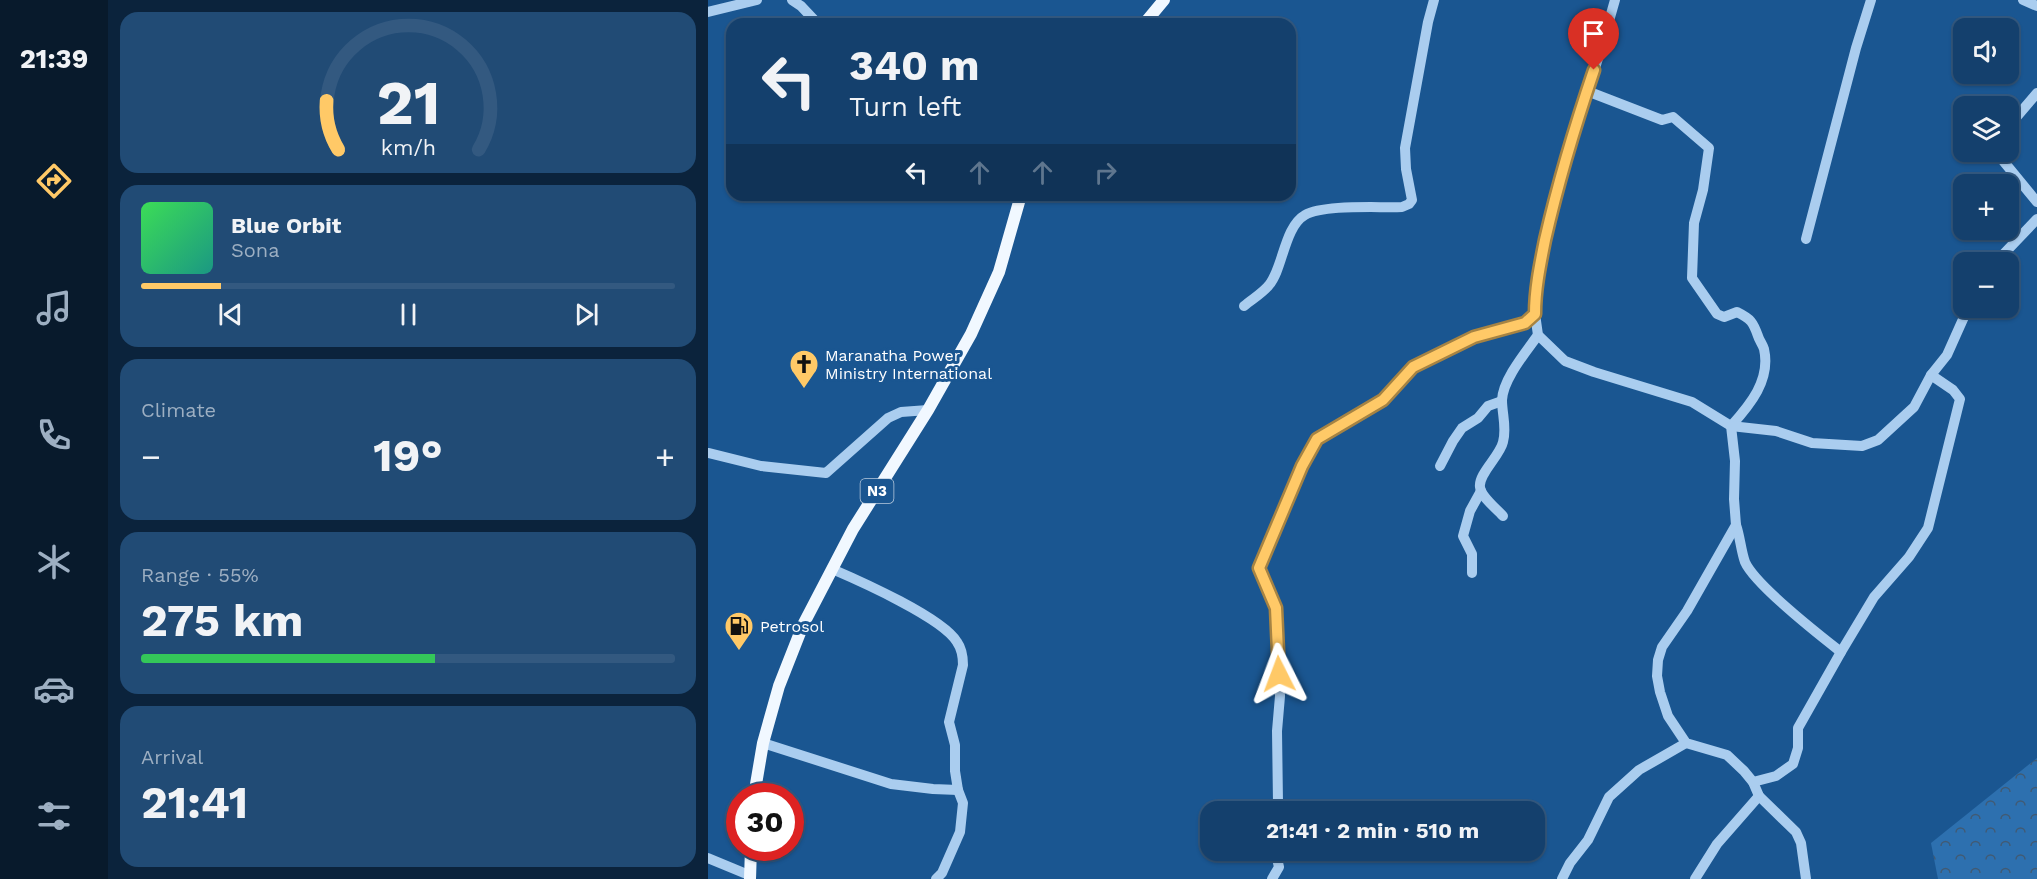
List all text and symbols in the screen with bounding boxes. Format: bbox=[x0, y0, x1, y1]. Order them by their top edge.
pin bbox=[1568, 8, 1619, 70]
icon: arrive bbox=[1577, 17, 1610, 50]
map controls bbox=[1953, 18, 2019, 318]
button: sound bbox=[1953, 18, 2019, 84]
text: 340 m bbox=[849, 41, 980, 90]
icon: left bbox=[750, 42, 828, 120]
text: 21:39 bbox=[20, 43, 88, 75]
text: 21 bbox=[376, 66, 440, 139]
text: Turn left bbox=[849, 91, 961, 123]
button: layers bbox=[1953, 96, 2019, 162]
text: km/h bbox=[380, 135, 436, 160]
icon: left bbox=[900, 156, 933, 189]
icon: ahead bbox=[963, 156, 996, 189]
icon: ahead bbox=[1026, 156, 1059, 189]
icon: right bbox=[1089, 156, 1122, 189]
icon: directions bbox=[33, 160, 75, 202]
button: + bbox=[1953, 174, 2019, 240]
text: Blue Orbit bbox=[231, 213, 341, 238]
text: Sona bbox=[231, 238, 280, 262]
button: − bbox=[1953, 252, 2019, 318]
icon: music bbox=[33, 287, 75, 329]
icon: previous bbox=[214, 298, 247, 331]
icon: pause bbox=[392, 298, 425, 331]
icon: next bbox=[570, 298, 603, 331]
place label: Maranatha Power Ministry International bbox=[825, 346, 992, 383]
church icon: Maranatha Power Ministry International bbox=[788, 348, 820, 390]
text: Climate bbox=[141, 398, 216, 422]
icon: phone bbox=[33, 414, 75, 456]
text: 19° bbox=[373, 429, 443, 482]
text: − bbox=[141, 437, 161, 476]
text: + bbox=[655, 437, 675, 476]
road number: N3 bbox=[860, 479, 894, 503]
icon: climate bbox=[33, 541, 75, 583]
text: Range · 55% bbox=[141, 563, 259, 587]
text: 275 km bbox=[141, 594, 303, 647]
fuel station icon: Petrosol bbox=[723, 610, 755, 652]
place label: Petrosol bbox=[760, 617, 824, 636]
position arrow bbox=[1247, 642, 1311, 706]
icon: car bbox=[33, 668, 75, 710]
text: Arrival bbox=[141, 745, 203, 769]
text: 21:41 bbox=[141, 776, 248, 829]
speed limit sign: 30 bbox=[726, 783, 804, 861]
icon: filters bbox=[33, 795, 75, 837]
text: 21:41 · 2 min · 510 m bbox=[1266, 818, 1479, 843]

